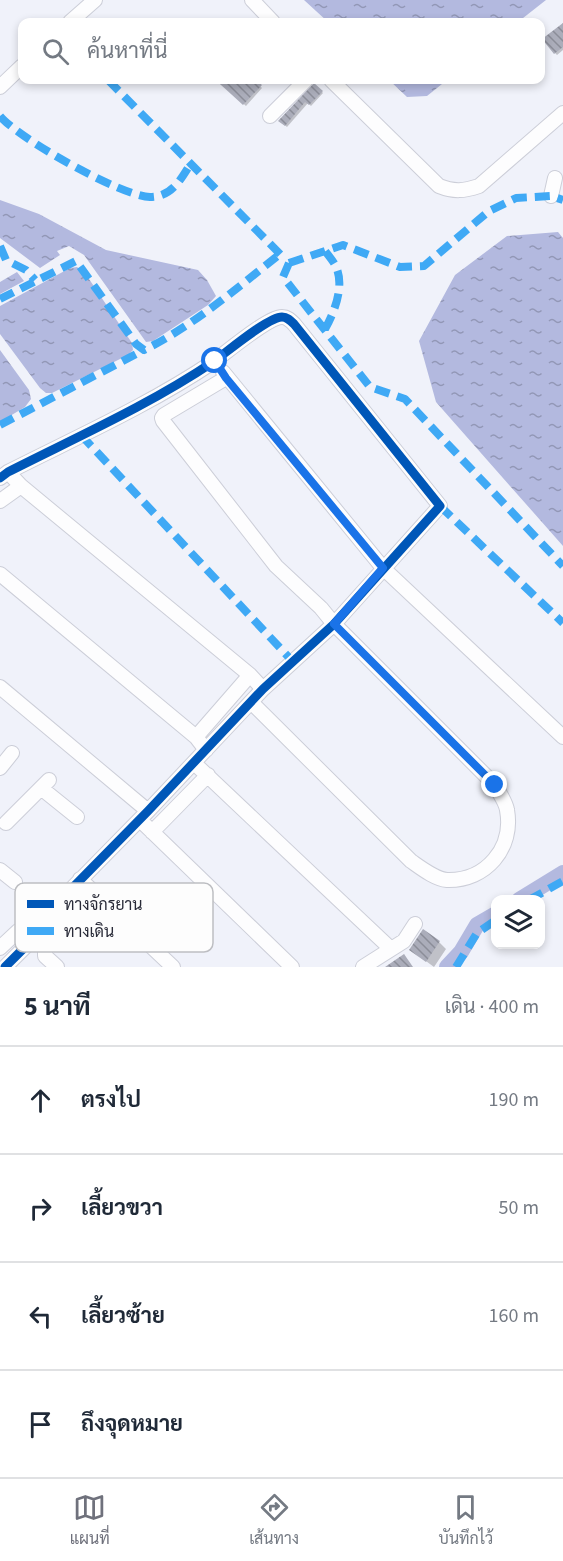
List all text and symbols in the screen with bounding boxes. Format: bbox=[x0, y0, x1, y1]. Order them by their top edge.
search box bbox=[18, 18, 545, 84]
icon: search bbox=[39, 35, 72, 68]
text: ค้นหาที่นี่ bbox=[87, 35, 167, 67]
route start bbox=[201, 347, 227, 373]
route end bbox=[481, 771, 507, 797]
legend bbox=[15, 883, 213, 952]
text: ทางจักรยาน bbox=[64, 894, 143, 916]
map controls bbox=[491, 895, 545, 949]
button: layers bbox=[491, 895, 545, 949]
text: ทางเดิน bbox=[64, 921, 114, 943]
text: 5 นาที bbox=[24, 988, 91, 1025]
text: เดิน · 400 m bbox=[445, 993, 539, 1021]
icon: ahead bbox=[24, 1084, 57, 1117]
text: ตรงไป bbox=[81, 1084, 141, 1116]
text: 190 m bbox=[489, 1086, 539, 1114]
icon: right bbox=[24, 1192, 57, 1225]
text: เลี้ยวขวา bbox=[81, 1192, 163, 1224]
text: 50 m bbox=[499, 1194, 539, 1222]
icon: left bbox=[24, 1300, 57, 1333]
text: เลี้ยวซ้าย bbox=[81, 1300, 165, 1332]
text: 160 m bbox=[489, 1302, 539, 1330]
icon: arrive bbox=[24, 1408, 57, 1441]
text: ถึงจุดหมาย bbox=[81, 1408, 183, 1440]
tab: แผนที่ bbox=[70, 1491, 110, 1550]
tab: เส้นทาง bbox=[249, 1491, 299, 1550]
tab: บันทึกไว้ bbox=[439, 1491, 493, 1550]

